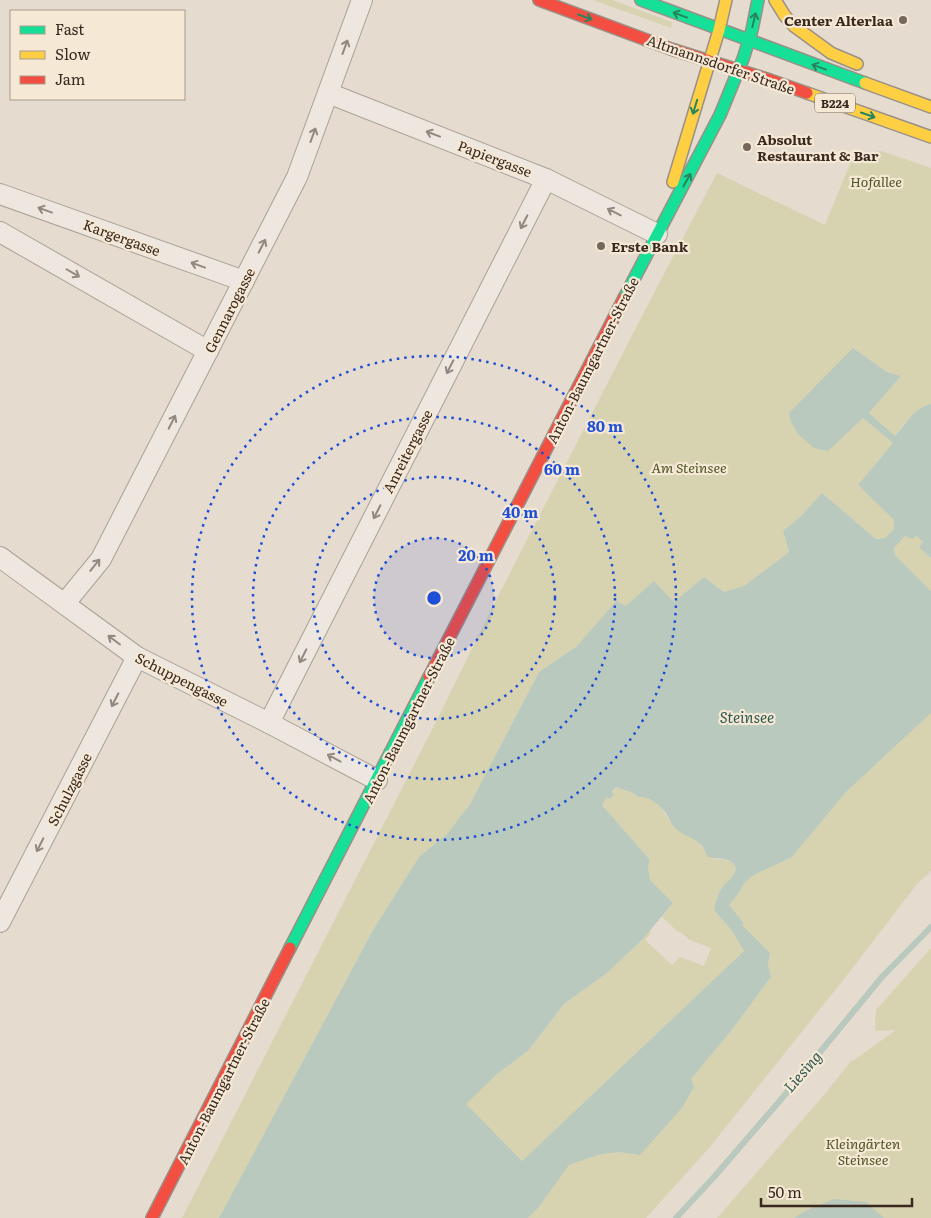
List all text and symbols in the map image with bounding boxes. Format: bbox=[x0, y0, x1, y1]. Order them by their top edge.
legend bbox=[10, 10, 185, 100]
one-way arrow bbox=[673, 10, 688, 19]
place label: Center Alterlaa bbox=[784, 10, 894, 30]
one-way arrow bbox=[576, 13, 592, 22]
one-way arrow bbox=[750, 13, 759, 29]
marker: Center Alterlaa bbox=[897, 14, 909, 26]
text: Fast bbox=[55, 17, 84, 40]
street label: Altmannsdorfer Straße bbox=[644, 29, 798, 99]
one-way arrow bbox=[341, 40, 350, 55]
text: Slow bbox=[55, 42, 90, 65]
one-way arrow bbox=[812, 62, 828, 71]
text: Jam bbox=[55, 67, 86, 90]
road number: B224 bbox=[815, 94, 855, 112]
one-way arrow bbox=[690, 98, 700, 114]
one-way arrow bbox=[860, 111, 875, 120]
one-way arrow bbox=[309, 128, 318, 143]
one-way arrow bbox=[426, 129, 441, 138]
place label: Absolut Restaurant & Bar bbox=[757, 129, 879, 165]
street label: Papiergasse bbox=[455, 135, 535, 181]
marker: Absolut Restaurant & Bar bbox=[741, 141, 753, 153]
park label: Hofallee bbox=[850, 171, 902, 191]
one-way arrow bbox=[683, 174, 693, 188]
one-way arrow bbox=[38, 205, 53, 214]
one-way arrow bbox=[607, 207, 622, 217]
street label: Kargergasse bbox=[81, 214, 163, 260]
one-way arrow bbox=[519, 214, 528, 229]
place label: Erste Bank bbox=[611, 236, 689, 256]
one-way arrow bbox=[258, 239, 267, 254]
marker: Erste Bank bbox=[595, 240, 607, 252]
one-way arrow bbox=[190, 259, 206, 269]
street label: Gennarogasse bbox=[199, 264, 259, 356]
one-way arrow bbox=[65, 269, 79, 279]
street label: Anton-Baumgartner-Straße bbox=[541, 273, 643, 447]
one-way arrow bbox=[445, 359, 454, 374]
street label: Anreitergasse bbox=[377, 406, 437, 496]
text: 80 m bbox=[587, 414, 623, 437]
one-way arrow bbox=[168, 415, 177, 430]
text: 60 m bbox=[544, 457, 580, 480]
park label: Am Steinsee bbox=[651, 457, 727, 477]
text: 40 m bbox=[502, 500, 538, 523]
one-way arrow bbox=[372, 504, 382, 519]
text: 20 m bbox=[458, 543, 494, 566]
one-way arrow bbox=[90, 559, 101, 572]
centre of rings bbox=[425, 589, 443, 607]
street label: Anton-Baumgartner-Straße bbox=[357, 633, 459, 807]
one-way arrow bbox=[108, 634, 121, 645]
street label: Schuppengasse bbox=[132, 647, 232, 711]
one-way arrow bbox=[298, 648, 307, 663]
one-way arrow bbox=[110, 692, 119, 707]
water label: Steinsee bbox=[720, 705, 774, 728]
street label: Schulzgasse bbox=[42, 749, 96, 829]
one-way arrow bbox=[327, 753, 342, 762]
one-way arrow bbox=[35, 837, 45, 852]
street label: Anton-Baumgartner-Straße bbox=[172, 994, 274, 1168]
water label: Liesing bbox=[777, 1045, 827, 1097]
park label: Kleingärten Steinsee bbox=[826, 1133, 901, 1169]
scale bar bbox=[761, 1176, 912, 1208]
text: 50 m bbox=[768, 1180, 802, 1203]

